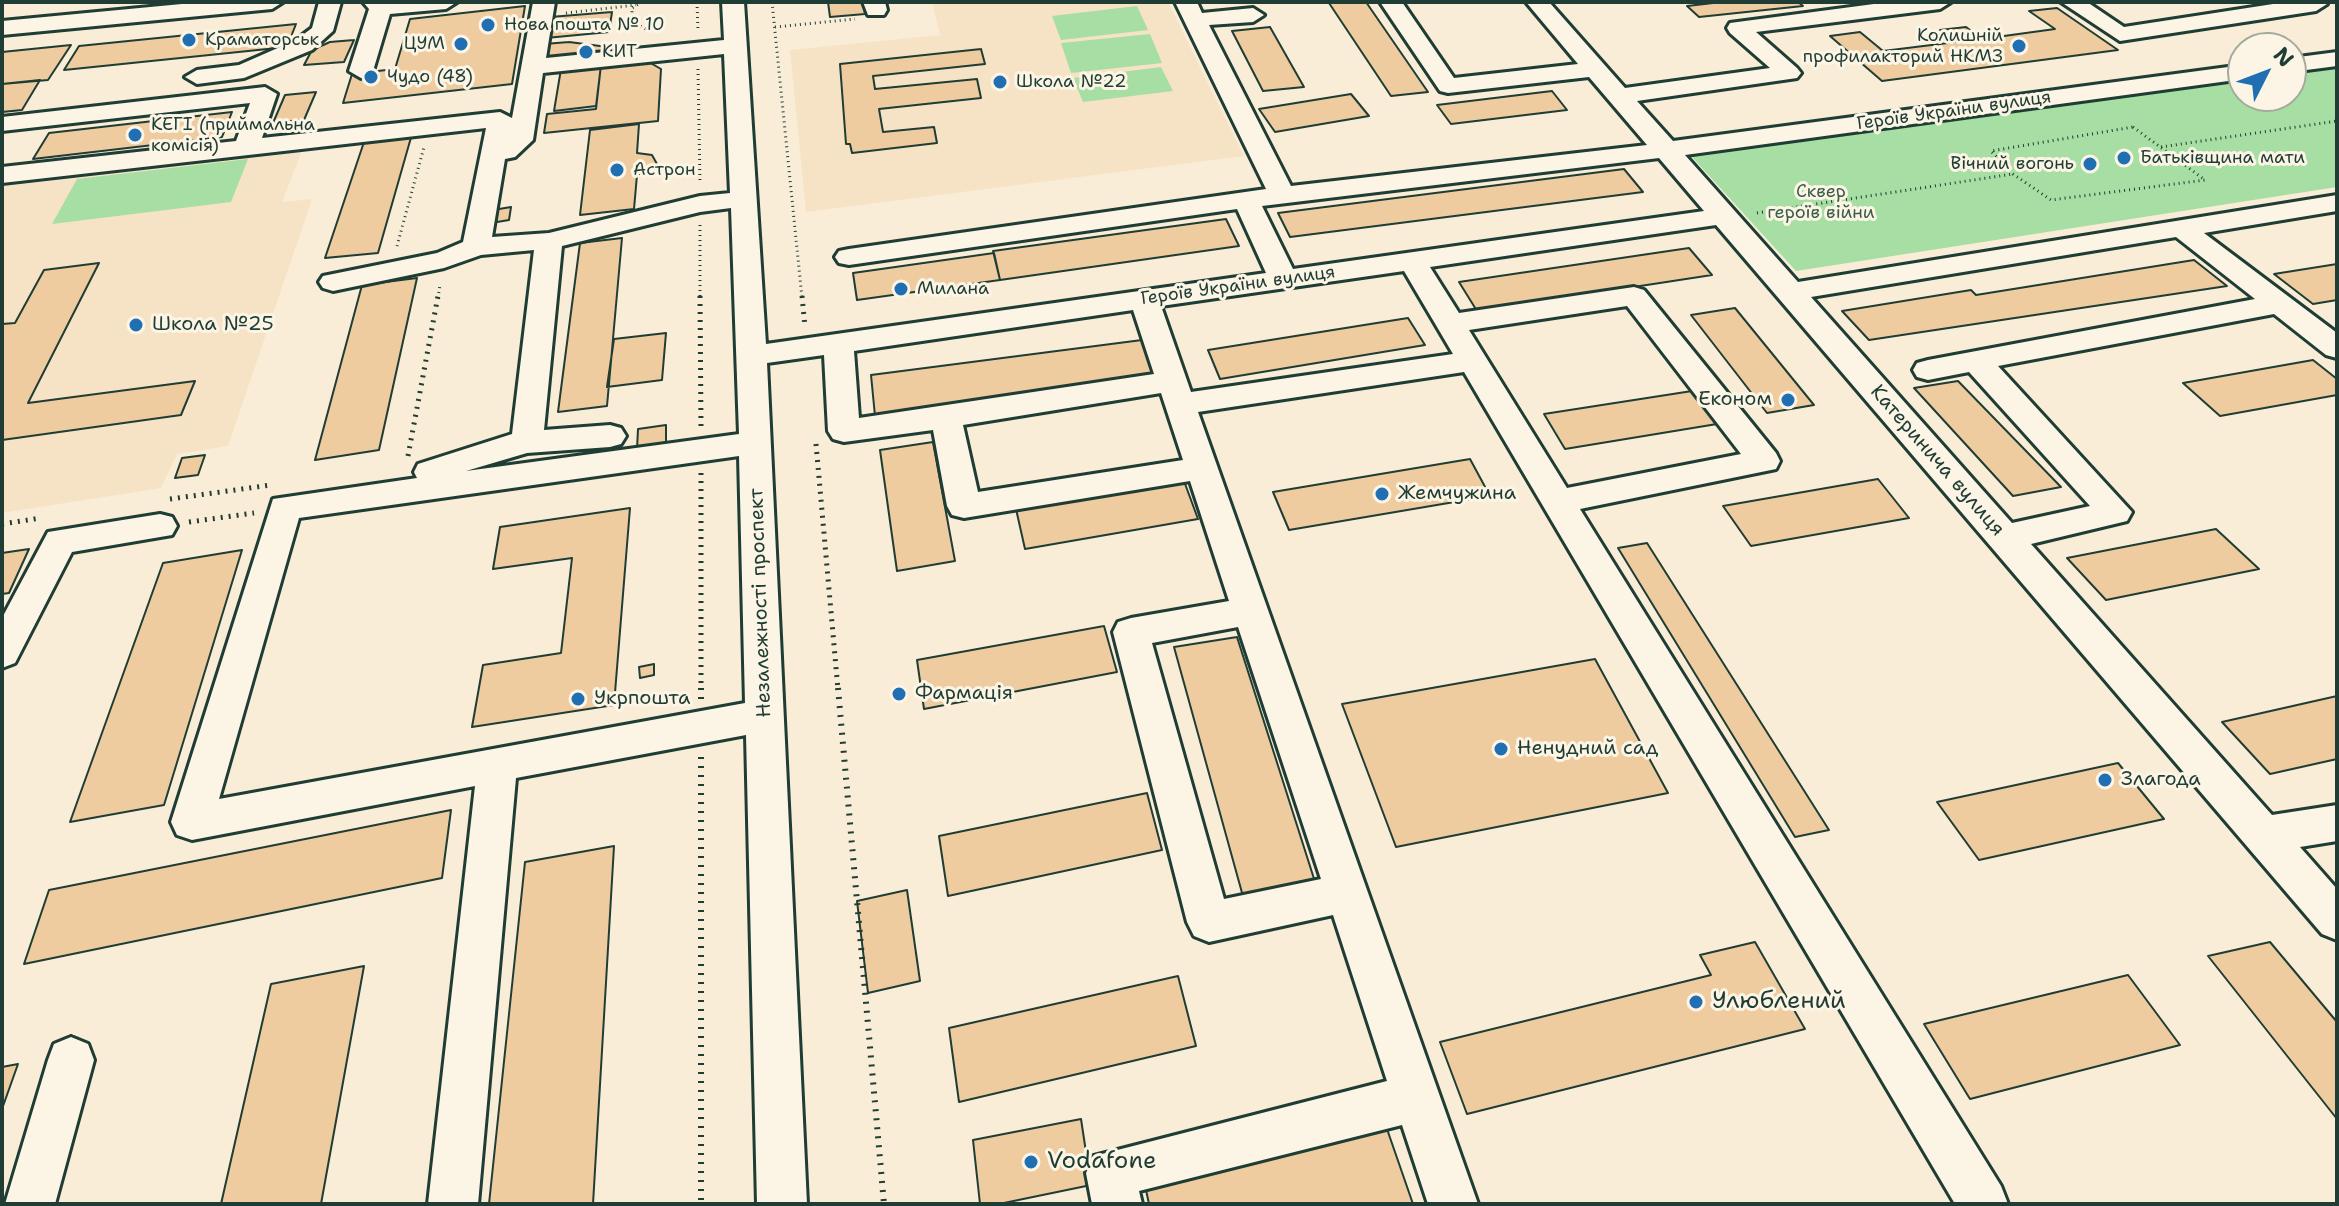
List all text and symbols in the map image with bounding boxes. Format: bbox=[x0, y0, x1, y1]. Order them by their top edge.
place label: Нова пошта № 10 bbox=[504, 14, 665, 36]
marker: Нова пошта № 10 bbox=[479, 16, 497, 34]
place label: Колишній профилакторий НКМЗ bbox=[1803, 25, 2003, 68]
place label: Краматорськ bbox=[205, 29, 319, 51]
marker: Краматорськ bbox=[180, 31, 198, 49]
north arrow bbox=[2227, 32, 2307, 112]
place label: ЦУМ bbox=[404, 33, 445, 55]
marker: ЦУМ bbox=[452, 35, 470, 53]
marker: Колишній профилакторий НКМЗ bbox=[2010, 37, 2028, 55]
place label: КИТ bbox=[602, 41, 637, 63]
text: N bbox=[2267, 41, 2300, 73]
marker: КИТ bbox=[577, 43, 595, 61]
place label: Чудо (48) bbox=[387, 66, 473, 88]
marker: Чудо (48) bbox=[362, 68, 380, 86]
place label: Школа №22 bbox=[1016, 71, 1126, 93]
marker: Школа №22 bbox=[991, 73, 1009, 91]
street label: Героїв України вулиця bbox=[1855, 87, 2053, 135]
place label: КЕГІ (приймальна комісія) bbox=[151, 114, 315, 156]
marker: КЕГІ (приймальна комісія) bbox=[126, 126, 144, 144]
place label: Батьківщина мати bbox=[2140, 147, 2305, 169]
marker: Батьківщина мати bbox=[2115, 149, 2133, 167]
place label: Вічний вогонь bbox=[1950, 153, 2074, 175]
marker: Вічний вогонь bbox=[2081, 155, 2099, 173]
place label: Астрон bbox=[633, 159, 696, 181]
marker: Астрон bbox=[608, 161, 626, 179]
park label: Сквер героїв війни bbox=[1768, 181, 1874, 224]
street label: Героїв України вулиця bbox=[1139, 262, 1337, 310]
place label: Милана bbox=[917, 278, 989, 300]
marker: Милана bbox=[892, 280, 910, 298]
place label: Школа №25 bbox=[152, 313, 274, 337]
marker: Школа №25 bbox=[127, 316, 145, 334]
street label: Катеринича вулиця bbox=[1865, 380, 2009, 542]
place label: Економ bbox=[1698, 388, 1772, 412]
marker: Економ bbox=[1779, 391, 1797, 409]
place label: Жемчужина bbox=[1398, 482, 1516, 506]
marker: Жемчужина bbox=[1373, 485, 1391, 503]
street label: Незалежності проспект bbox=[745, 488, 777, 718]
place label: Фармація bbox=[915, 682, 1013, 706]
marker: Фармація bbox=[890, 685, 908, 703]
place label: Укрпошта bbox=[594, 687, 690, 711]
marker: Укрпошта bbox=[569, 690, 587, 708]
place label: Ненудний сад bbox=[1517, 737, 1658, 761]
marker: Ненудний сад bbox=[1492, 740, 1510, 758]
place label: Злагода bbox=[2121, 768, 2201, 792]
marker: Злагода bbox=[2096, 771, 2114, 789]
place label: Улюблений bbox=[1712, 988, 1846, 1016]
marker: Улюблений bbox=[1687, 993, 1705, 1011]
place label: Vodafone bbox=[1047, 1148, 1157, 1176]
marker: Vodafone bbox=[1022, 1153, 1040, 1171]

